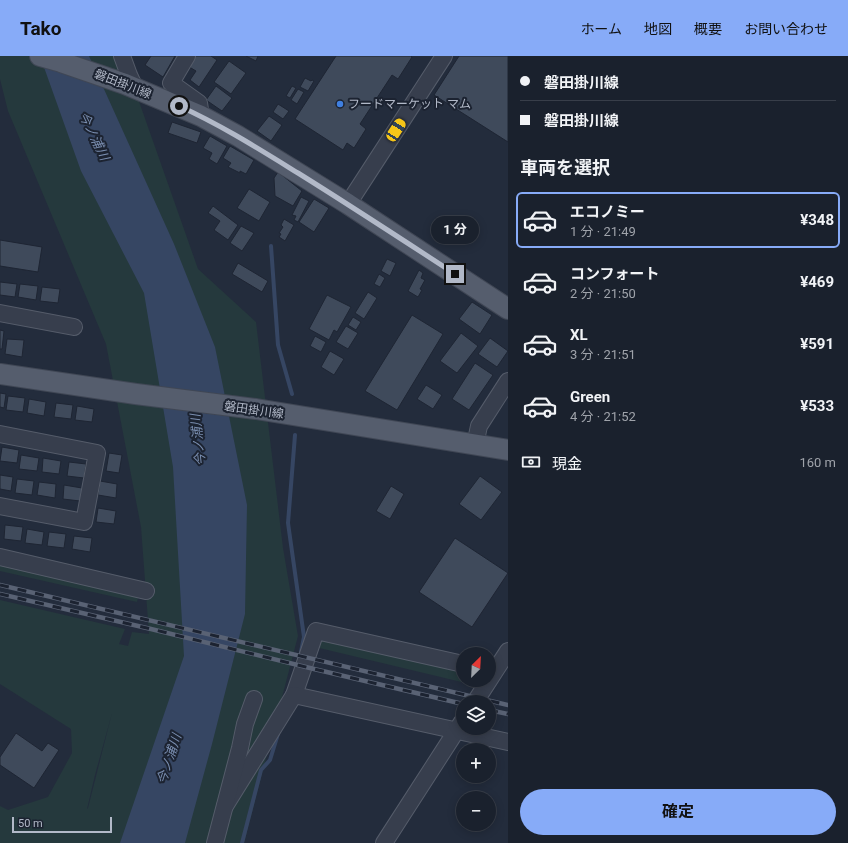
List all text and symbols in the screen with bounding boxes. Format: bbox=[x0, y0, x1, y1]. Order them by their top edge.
text: Tako bbox=[20, 17, 61, 40]
text: ホーム bbox=[580, 21, 622, 37]
text: 地図 bbox=[644, 21, 672, 37]
text: 概要 bbox=[694, 21, 722, 37]
text: お問い合わせ bbox=[744, 21, 828, 37]
street label: 磐田掛川線 bbox=[92, 67, 154, 101]
text: 磐田掛川線 bbox=[544, 74, 619, 92]
route start bbox=[170, 97, 188, 115]
place label: フードマーケット マム bbox=[348, 97, 471, 111]
marker: フードマーケット マム bbox=[335, 99, 345, 109]
water label: 今ノ浦川 bbox=[76, 109, 113, 164]
text: 磐田掛川線 bbox=[544, 112, 619, 130]
car bbox=[384, 117, 408, 143]
text: 車両を選択 bbox=[520, 157, 610, 178]
icon: car bbox=[522, 202, 558, 238]
text: エコノミー bbox=[570, 203, 645, 221]
text: ¥348 bbox=[800, 211, 834, 229]
callout: 1 分 bbox=[431, 216, 479, 244]
text: 1 分 bbox=[443, 222, 467, 237]
text: 1 分 · 21:49 bbox=[570, 224, 636, 239]
icon: car bbox=[522, 264, 558, 300]
route end bbox=[446, 265, 464, 283]
text: コンフォート bbox=[570, 265, 660, 283]
text: ¥469 bbox=[800, 273, 834, 291]
text: 2 分 · 21:50 bbox=[570, 286, 636, 301]
icon: car bbox=[522, 326, 558, 362]
text: XL bbox=[570, 326, 588, 344]
text: ¥591 bbox=[800, 335, 834, 353]
text: 3 分 · 21:51 bbox=[570, 347, 636, 362]
icon: car bbox=[522, 388, 558, 424]
text: Green bbox=[570, 388, 610, 406]
text: ¥533 bbox=[800, 397, 834, 415]
street label: 磐田掛川線 bbox=[223, 399, 285, 421]
text: 4 分 · 21:52 bbox=[570, 409, 636, 424]
water label: 今ノ浦川 bbox=[188, 411, 208, 467]
icon: cash bbox=[520, 451, 542, 473]
text: 現金 bbox=[552, 455, 582, 473]
text: 160 m bbox=[799, 455, 836, 470]
north arrow bbox=[456, 647, 496, 687]
map controls bbox=[456, 647, 496, 831]
button: layers bbox=[456, 695, 496, 735]
water label: 今ノ浦川 bbox=[154, 730, 185, 786]
button: + bbox=[456, 743, 496, 783]
button: 確定 bbox=[520, 789, 836, 835]
button: − bbox=[456, 791, 496, 831]
scale bar bbox=[12, 815, 112, 834]
text: 50 m bbox=[18, 817, 43, 830]

